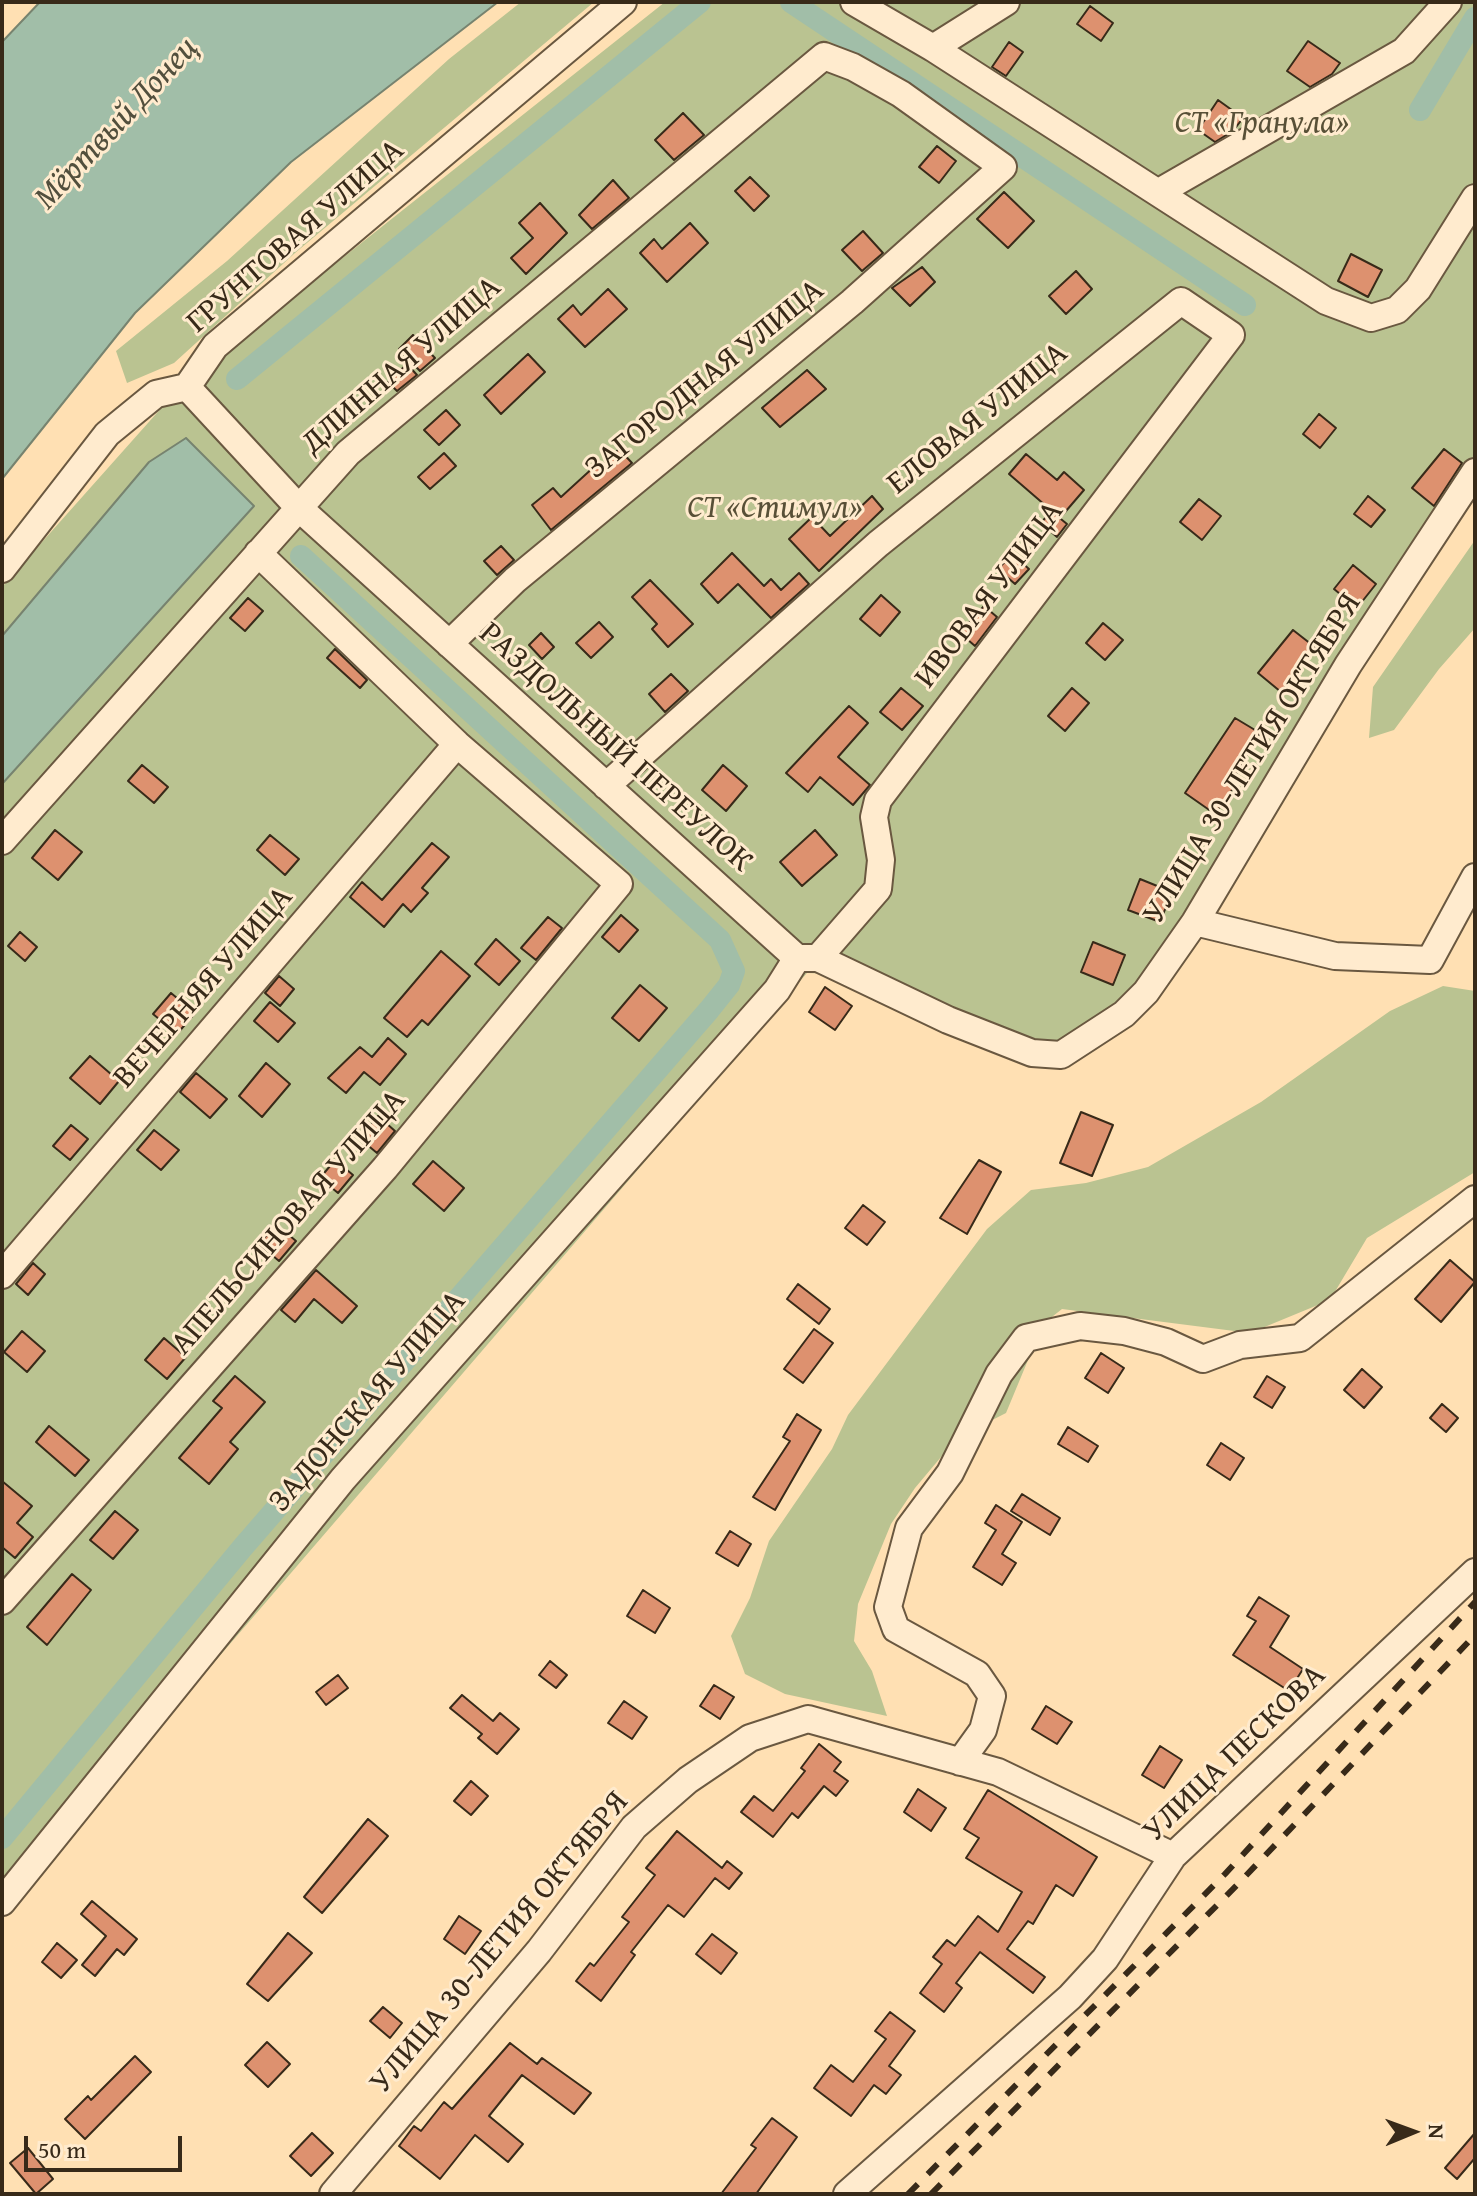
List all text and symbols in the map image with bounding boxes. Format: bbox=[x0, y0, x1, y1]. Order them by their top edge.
water label: Мёртвый Донец bbox=[27, 29, 207, 219]
park label: СТ «Гранула» bbox=[1175, 105, 1349, 143]
street label: ГРУНТОВАЯ УЛИЦА bbox=[179, 132, 413, 342]
street label: ДЛИННАЯ УЛИЦА bbox=[294, 269, 510, 463]
street label: ЗАГОРОДНАЯ УЛИЦА bbox=[578, 272, 832, 488]
street label: ЕЛОВАЯ УЛИЦА bbox=[880, 335, 1076, 503]
park label: СТ «Стимул» bbox=[687, 490, 863, 528]
street label: ИВОВАЯ УЛИЦА bbox=[907, 494, 1073, 696]
street label: УЛИЦА 30-ЛЕТИЯ ОКТЯБРЯ bbox=[1135, 587, 1371, 931]
street label: РАЗДОЛЬНЫЙ ПЕРЕУЛОК bbox=[470, 615, 760, 881]
street label: ВЕЧЕРНЯЯ УЛИЦА bbox=[106, 879, 302, 1097]
street label: АПЕЛЬСИНОВАЯ УЛИЦА bbox=[163, 1083, 415, 1363]
street label: ЗАДОНСКАЯ УЛИЦА bbox=[261, 1283, 475, 1521]
street label: УЛИЦА ПЕСКОВА bbox=[1136, 1657, 1334, 1851]
street label: УЛИЦА 30-ЛЕТИЯ ОКТЯБРЯ bbox=[363, 1784, 637, 2102]
north arrow bbox=[1373, 2092, 1453, 2172]
scale bar bbox=[28, 2120, 186, 2170]
text: N bbox=[1421, 2124, 1453, 2139]
text: 50 m bbox=[38, 2132, 86, 2167]

